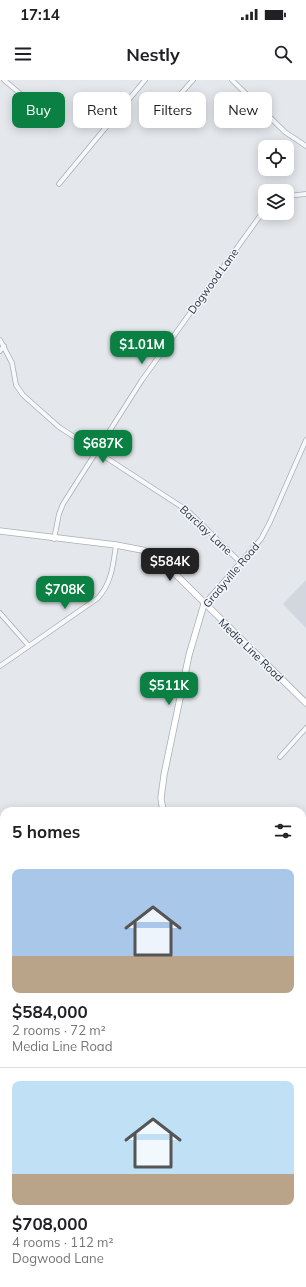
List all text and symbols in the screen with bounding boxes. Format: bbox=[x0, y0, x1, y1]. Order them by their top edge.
text: 17:14 bbox=[20, 5, 60, 24]
icon: menu bbox=[12, 43, 34, 65]
text: Nestly bbox=[126, 43, 180, 66]
icon: search bbox=[272, 43, 294, 65]
chip: Buy bbox=[12, 92, 65, 128]
chip: Rent bbox=[73, 92, 131, 128]
chip: Filters bbox=[139, 92, 206, 128]
chip: New bbox=[214, 92, 272, 128]
map controls bbox=[258, 140, 294, 220]
button: locate bbox=[258, 140, 294, 176]
button: layers bbox=[258, 184, 294, 220]
street label: Dogwood Lane bbox=[185, 245, 241, 317]
pin: $1.01M bbox=[109, 331, 175, 365]
text: $1.01M bbox=[119, 336, 165, 352]
pin: $687K bbox=[75, 430, 131, 464]
text: $687K bbox=[83, 435, 123, 451]
street label: Barclay Lane bbox=[177, 502, 235, 558]
street label: Gradyville Road bbox=[200, 540, 262, 610]
pin: $584K bbox=[142, 548, 198, 582]
text: $584K bbox=[150, 553, 190, 569]
pin: $708K bbox=[37, 576, 93, 610]
text: $708K bbox=[45, 581, 85, 597]
street label: Media Line Road bbox=[216, 615, 286, 685]
pin: $511K bbox=[141, 672, 197, 706]
text: $511K bbox=[149, 677, 189, 693]
icon: filters bbox=[272, 820, 294, 842]
text: 5 homes bbox=[12, 821, 80, 842]
icon: home bbox=[117, 895, 189, 967]
text: $584,000 bbox=[12, 1001, 88, 1022]
text: 2 rooms · 72 m² bbox=[12, 1022, 106, 1038]
text: Media Line Road bbox=[12, 1038, 112, 1054]
icon: home bbox=[117, 1107, 189, 1179]
text: $708,000 bbox=[12, 1213, 88, 1234]
text: 4 rooms · 112 m² bbox=[12, 1234, 113, 1250]
text: Dogwood Lane bbox=[12, 1250, 104, 1266]

